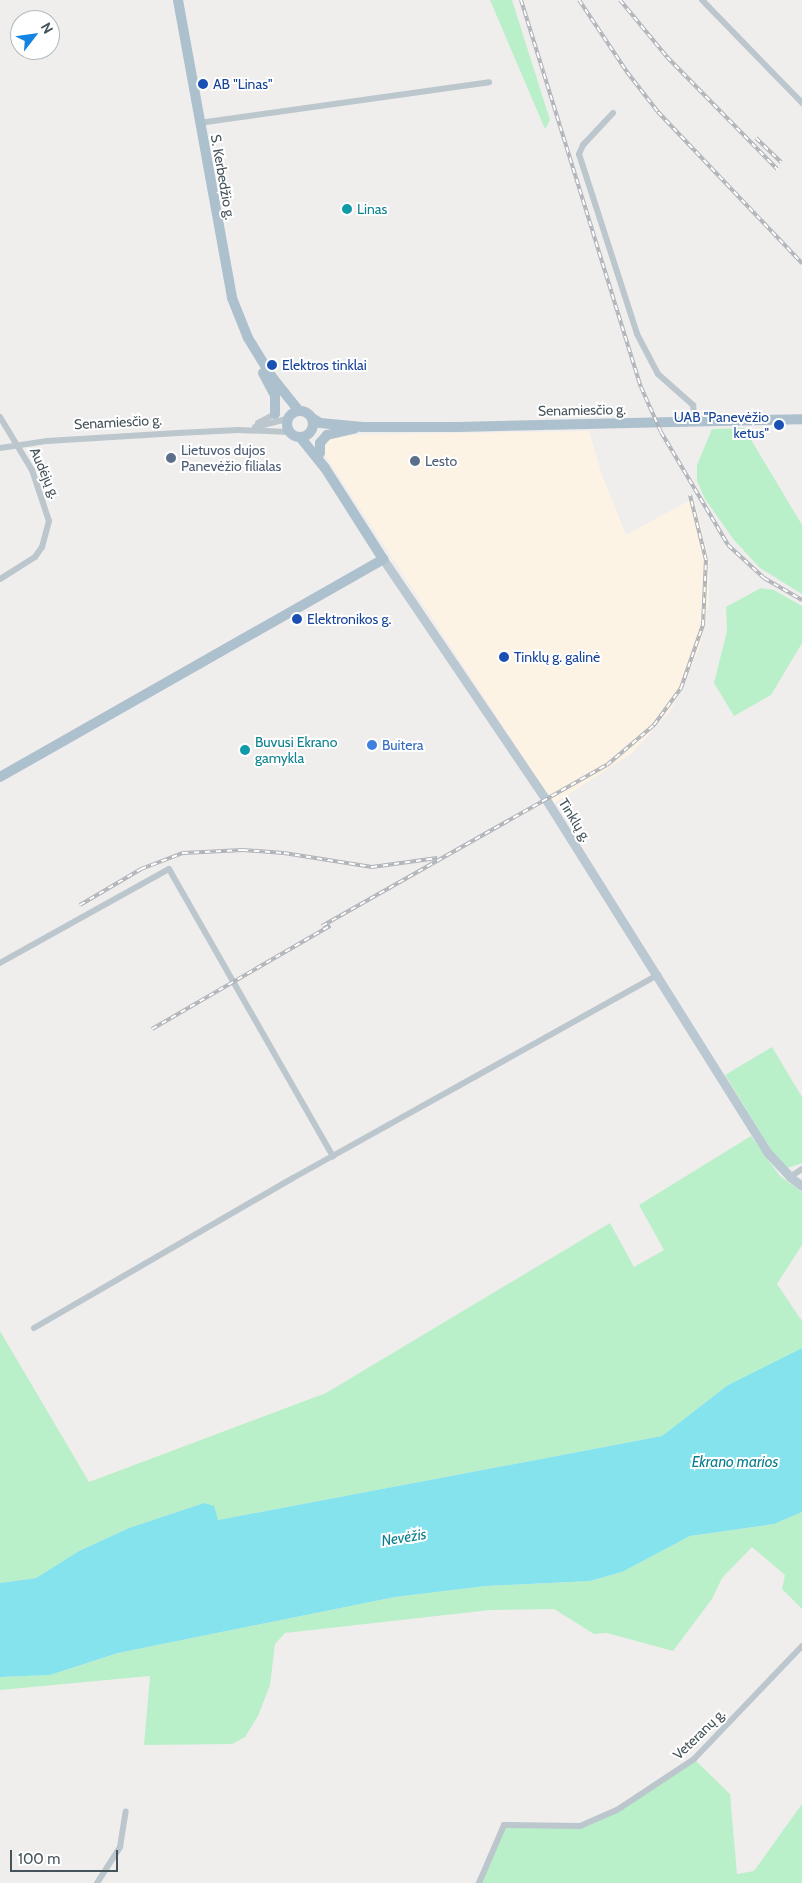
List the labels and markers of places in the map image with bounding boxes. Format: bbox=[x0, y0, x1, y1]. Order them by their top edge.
place label: AB "Linas" bbox=[213, 76, 272, 92]
marker: AB "Linas" bbox=[197, 78, 209, 90]
place label: Linas bbox=[357, 201, 387, 217]
marker: Linas bbox=[341, 203, 353, 215]
place label: Elektros tinklai bbox=[282, 357, 367, 373]
marker: Elektros tinklai bbox=[266, 359, 278, 371]
place label: UAB "Panevėžio ketus" bbox=[674, 409, 769, 442]
marker: UAB "Panevėžio ketus" bbox=[773, 419, 785, 431]
place label: Lietuvos dujos Panevėžio filialas bbox=[181, 442, 281, 474]
marker: Lietuvos dujos Panevėžio filialas bbox=[165, 452, 177, 464]
place label: Lesto bbox=[425, 453, 457, 469]
marker: Lesto bbox=[409, 455, 421, 467]
place label: Elektronikos g. bbox=[307, 611, 391, 627]
marker: Elektronikos g. bbox=[291, 613, 303, 625]
place label: Tinklų g. galinė bbox=[514, 649, 600, 665]
marker: Tinklų g. galinė bbox=[498, 651, 510, 663]
place label: Buvusi Ekrano gamykla bbox=[255, 734, 337, 766]
place label: Buitera bbox=[382, 737, 423, 753]
marker: Buitera bbox=[366, 739, 378, 751]
marker: Buvusi Ekrano gamykla bbox=[239, 744, 251, 756]

